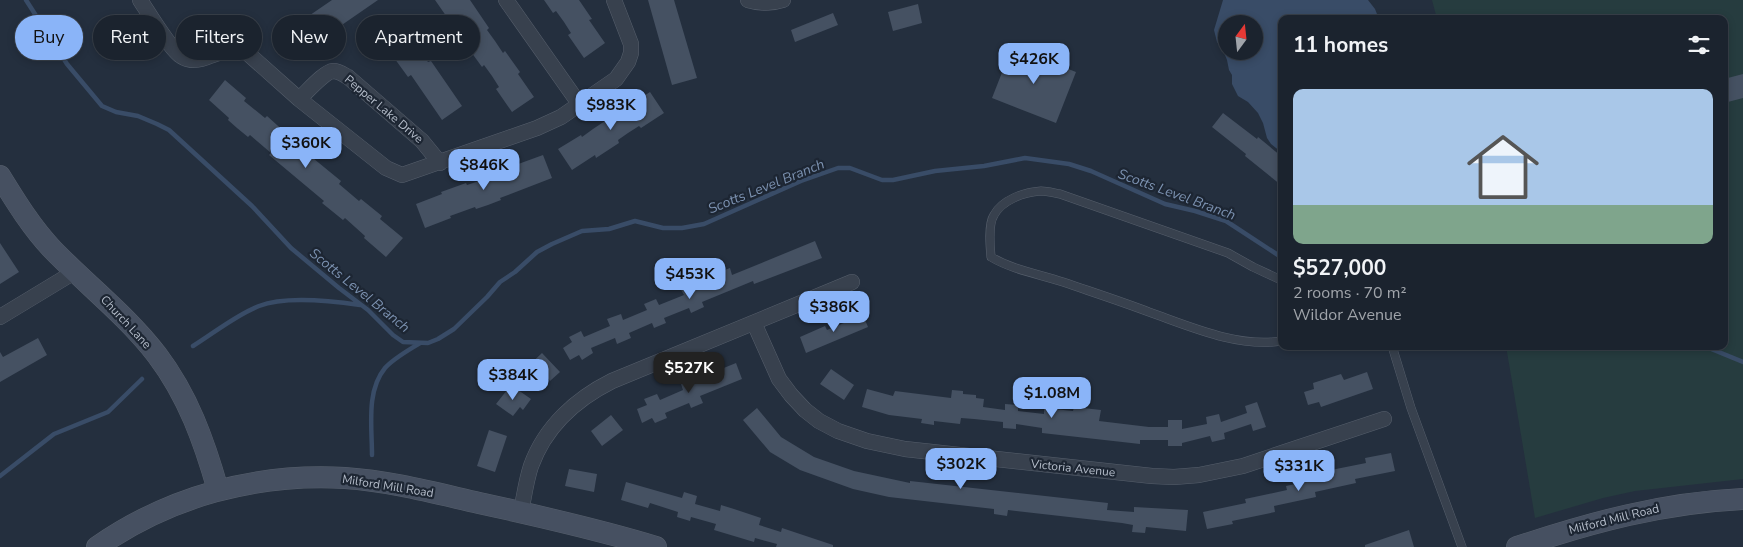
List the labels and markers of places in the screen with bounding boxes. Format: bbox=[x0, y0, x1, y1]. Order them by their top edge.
pin: $426K bbox=[999, 42, 1069, 85]
pin: $983K bbox=[576, 88, 646, 131]
pin: $360K bbox=[271, 126, 341, 169]
pin: $846K bbox=[449, 148, 519, 191]
pin: $453K bbox=[655, 258, 725, 300]
pin: $386K bbox=[799, 290, 869, 333]
pin: $527K bbox=[654, 352, 724, 394]
pin: $384K bbox=[478, 358, 548, 401]
pin: $1.08M bbox=[1011, 376, 1093, 419]
pin: $302K bbox=[926, 448, 996, 490]
pin: $331K bbox=[1264, 450, 1334, 492]

